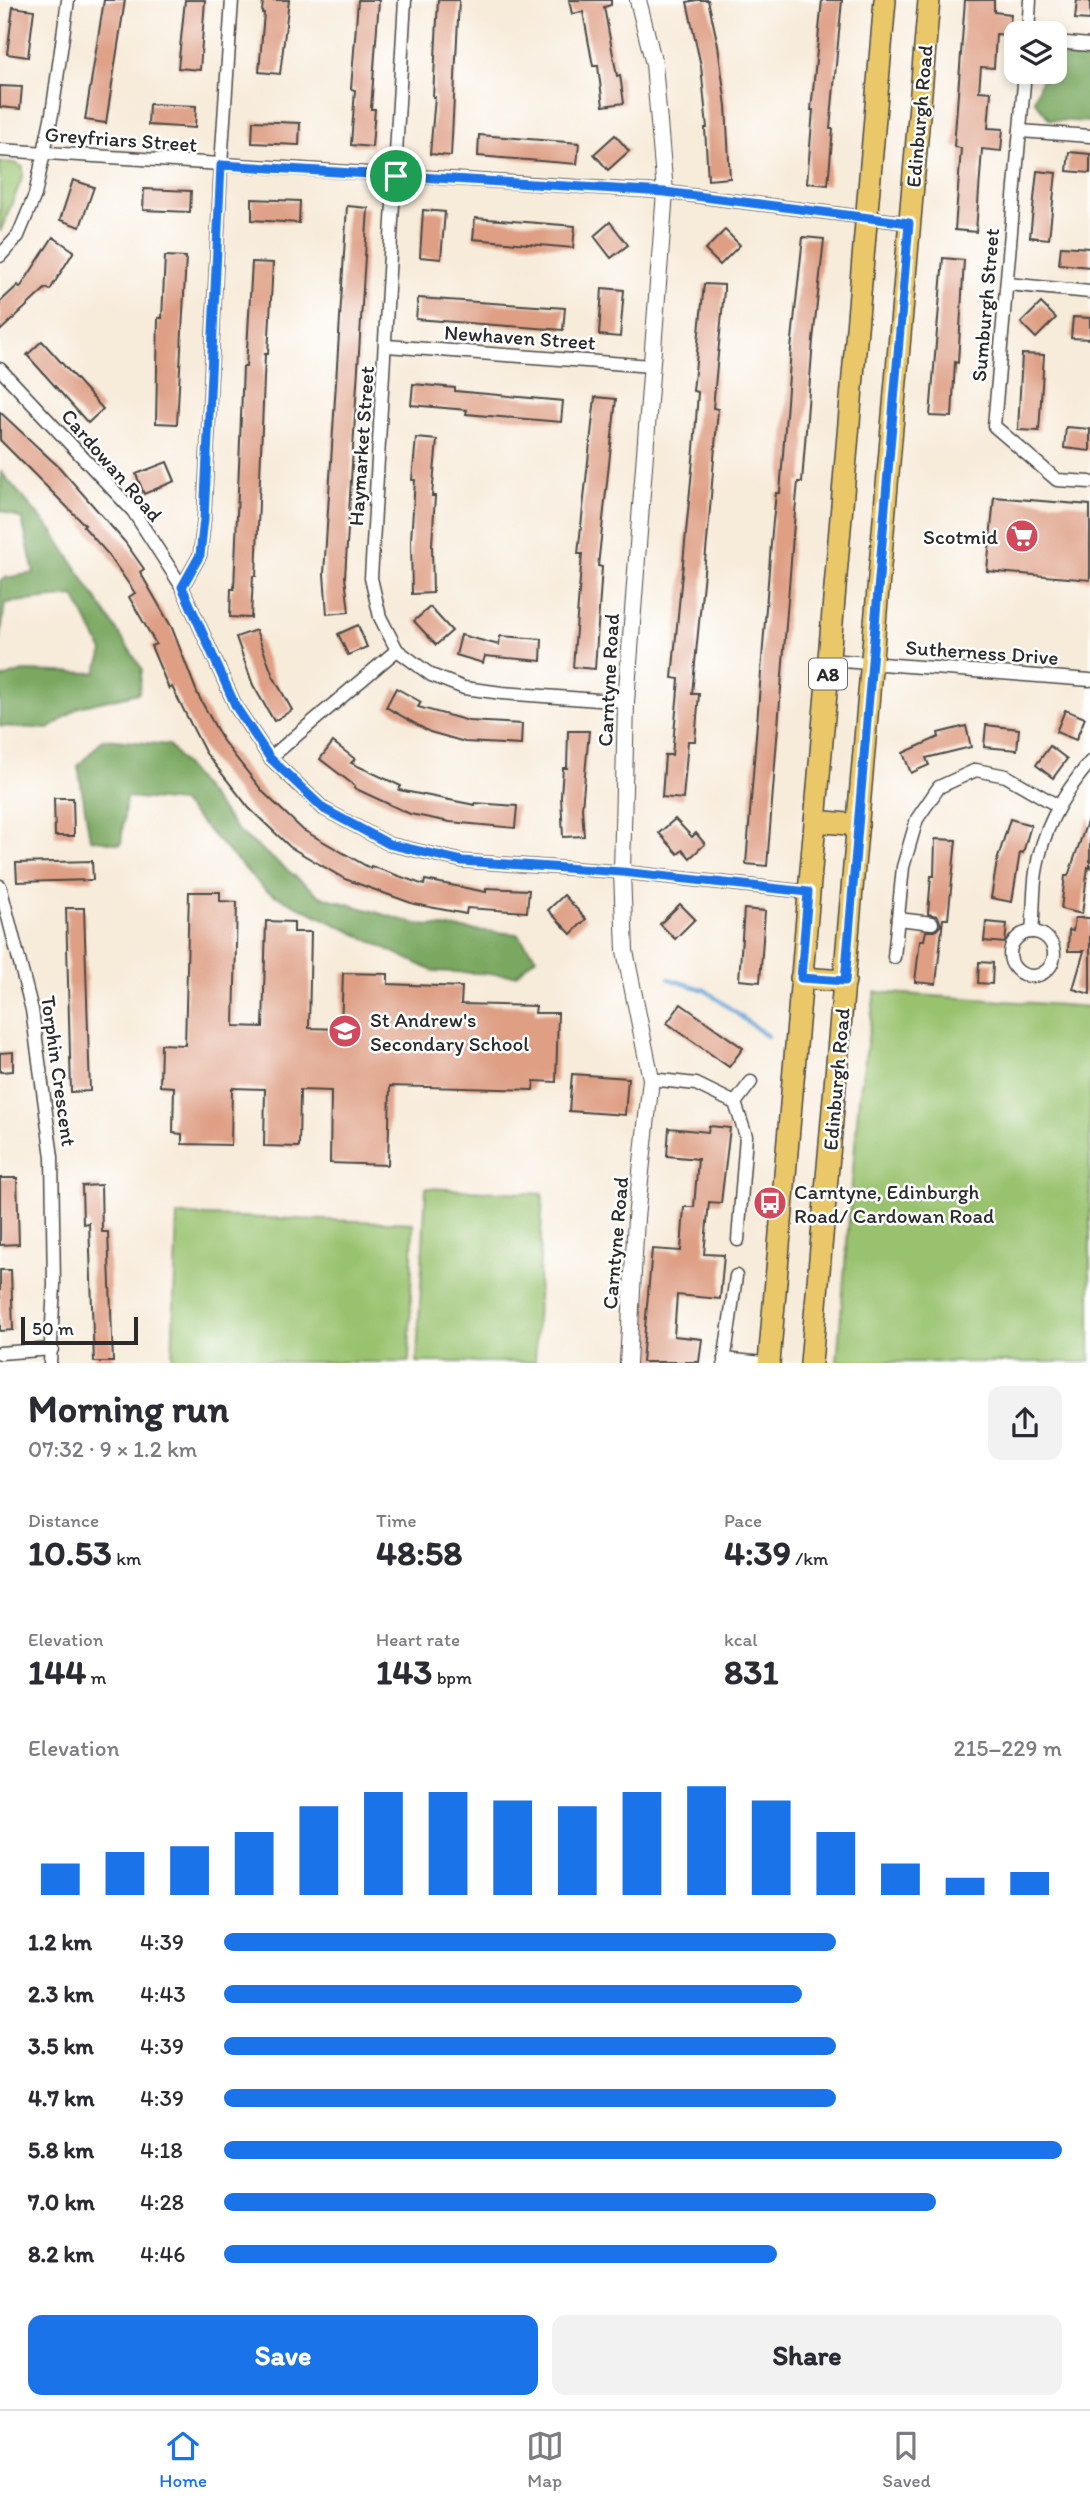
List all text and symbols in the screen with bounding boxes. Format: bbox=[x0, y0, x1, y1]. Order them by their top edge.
map controls bbox=[1004, 21, 1067, 84]
button: layers bbox=[1004, 21, 1067, 84]
street label: Edinburgh Road bbox=[900, 43, 938, 188]
street label: Greyfriars Street bbox=[44, 121, 198, 157]
pin bbox=[366, 146, 426, 206]
icon: arrive bbox=[377, 157, 415, 195]
street label: Sumburgh Street bbox=[966, 227, 1004, 383]
street label: Newhaven Street bbox=[443, 319, 597, 355]
street label: Haymarket Street bbox=[343, 365, 379, 527]
street label: Cardowan Road bbox=[56, 403, 168, 527]
supermarket icon: Scotmid bbox=[1003, 517, 1041, 555]
place label: Scotmid bbox=[923, 524, 998, 549]
street label: Carntyne Road bbox=[592, 612, 624, 747]
street label: Sutherness Drive bbox=[905, 634, 1059, 670]
road number: A8 bbox=[809, 659, 847, 690]
street label: Torphin Crescent bbox=[36, 994, 82, 1148]
street label: Edinburgh Road bbox=[817, 1006, 855, 1151]
place label: St Andrew's Secondary School bbox=[370, 1007, 529, 1056]
school or university icon: St Andrew's Secondary School bbox=[326, 1012, 364, 1050]
street label: Carntyne Road bbox=[597, 1175, 633, 1311]
place label: Carntyne, Edinburgh Road/ Cardowan Road bbox=[794, 1179, 994, 1228]
bus stop icon: Carntyne, Edinburgh Road/ Cardowan Road bbox=[751, 1184, 789, 1222]
scale bar bbox=[21, 1314, 138, 1345]
text: 50 m bbox=[32, 1317, 74, 1340]
text: Morning run bbox=[28, 1386, 229, 1432]
button: share bbox=[988, 1386, 1062, 1460]
text: 07:32 · 9 × 1.2 km bbox=[28, 1435, 197, 1463]
text: Distance bbox=[28, 1509, 99, 1532]
text: Time bbox=[376, 1509, 417, 1532]
text: Pace bbox=[724, 1509, 762, 1532]
text: 10.53 bbox=[28, 1532, 112, 1574]
text: 48:58 bbox=[376, 1532, 462, 1574]
text: 4:39 bbox=[724, 1532, 791, 1574]
text: km bbox=[112, 1547, 141, 1570]
text: /km bbox=[791, 1547, 828, 1570]
text: Elevation bbox=[28, 1628, 104, 1651]
text: Heart rate bbox=[376, 1628, 460, 1651]
text: kcal bbox=[724, 1628, 758, 1651]
text: 144 bbox=[28, 1651, 86, 1693]
text: 143 bbox=[376, 1651, 432, 1693]
text: 831 bbox=[724, 1651, 779, 1693]
text: m bbox=[86, 1666, 107, 1689]
text: bpm bbox=[432, 1666, 472, 1689]
text: Elevation bbox=[28, 1734, 119, 1762]
text: 215–229 m bbox=[954, 1734, 1062, 1762]
text: 1.2 km bbox=[28, 1928, 92, 1956]
text: 4:39 bbox=[140, 1928, 184, 1956]
text: 2.3 km bbox=[28, 1980, 94, 2008]
text: 4:43 bbox=[140, 1980, 186, 2008]
text: 3.5 km bbox=[28, 2032, 94, 2060]
text: 4:39 bbox=[140, 2032, 184, 2060]
text: 4.7 km bbox=[28, 2084, 94, 2112]
text: 4:39 bbox=[140, 2084, 184, 2112]
text: 5.8 km bbox=[28, 2136, 94, 2164]
text: 4:18 bbox=[140, 2136, 183, 2164]
text: 7.0 km bbox=[28, 2188, 95, 2216]
text: 4:28 bbox=[140, 2188, 184, 2216]
text: 8.2 km bbox=[28, 2240, 94, 2268]
text: 4:46 bbox=[140, 2240, 185, 2268]
button: Save bbox=[28, 2315, 538, 2395]
button: Share bbox=[552, 2315, 1062, 2395]
tab: Home bbox=[159, 2427, 207, 2492]
tab: Map bbox=[526, 2427, 564, 2492]
tab: Saved bbox=[882, 2427, 931, 2492]

